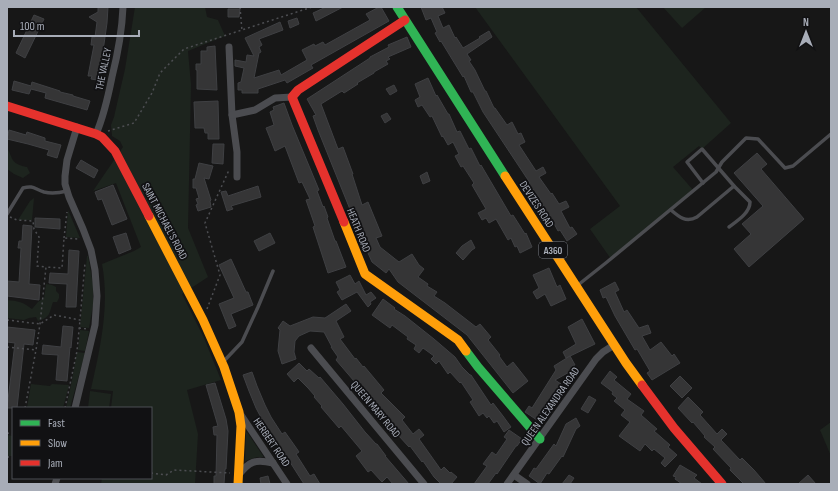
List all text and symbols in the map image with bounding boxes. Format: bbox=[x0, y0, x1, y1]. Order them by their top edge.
scale bar bbox=[14, 12, 139, 38]
north arrow bbox=[786, 12, 826, 52]
text: N bbox=[803, 16, 809, 29]
text: 100 m bbox=[20, 19, 45, 34]
street label: THE VALLEY bbox=[93, 46, 114, 91]
street label: DEVIZES ROAD bbox=[517, 178, 557, 230]
street label: SAINT MICHAEL'S ROAD bbox=[139, 181, 190, 262]
street label: HEATH ROAD bbox=[344, 206, 373, 254]
road number: A360 bbox=[539, 242, 567, 258]
street label: QUEEN ALEXANDRA ROAD bbox=[518, 364, 582, 448]
street label: QUEEN MARY ROAD bbox=[348, 378, 403, 440]
legend bbox=[12, 407, 152, 479]
street label: HERBERT ROAD bbox=[250, 415, 293, 469]
text: Fast bbox=[48, 416, 65, 431]
text: Slow bbox=[48, 436, 67, 451]
text: Jam bbox=[47, 456, 63, 471]

